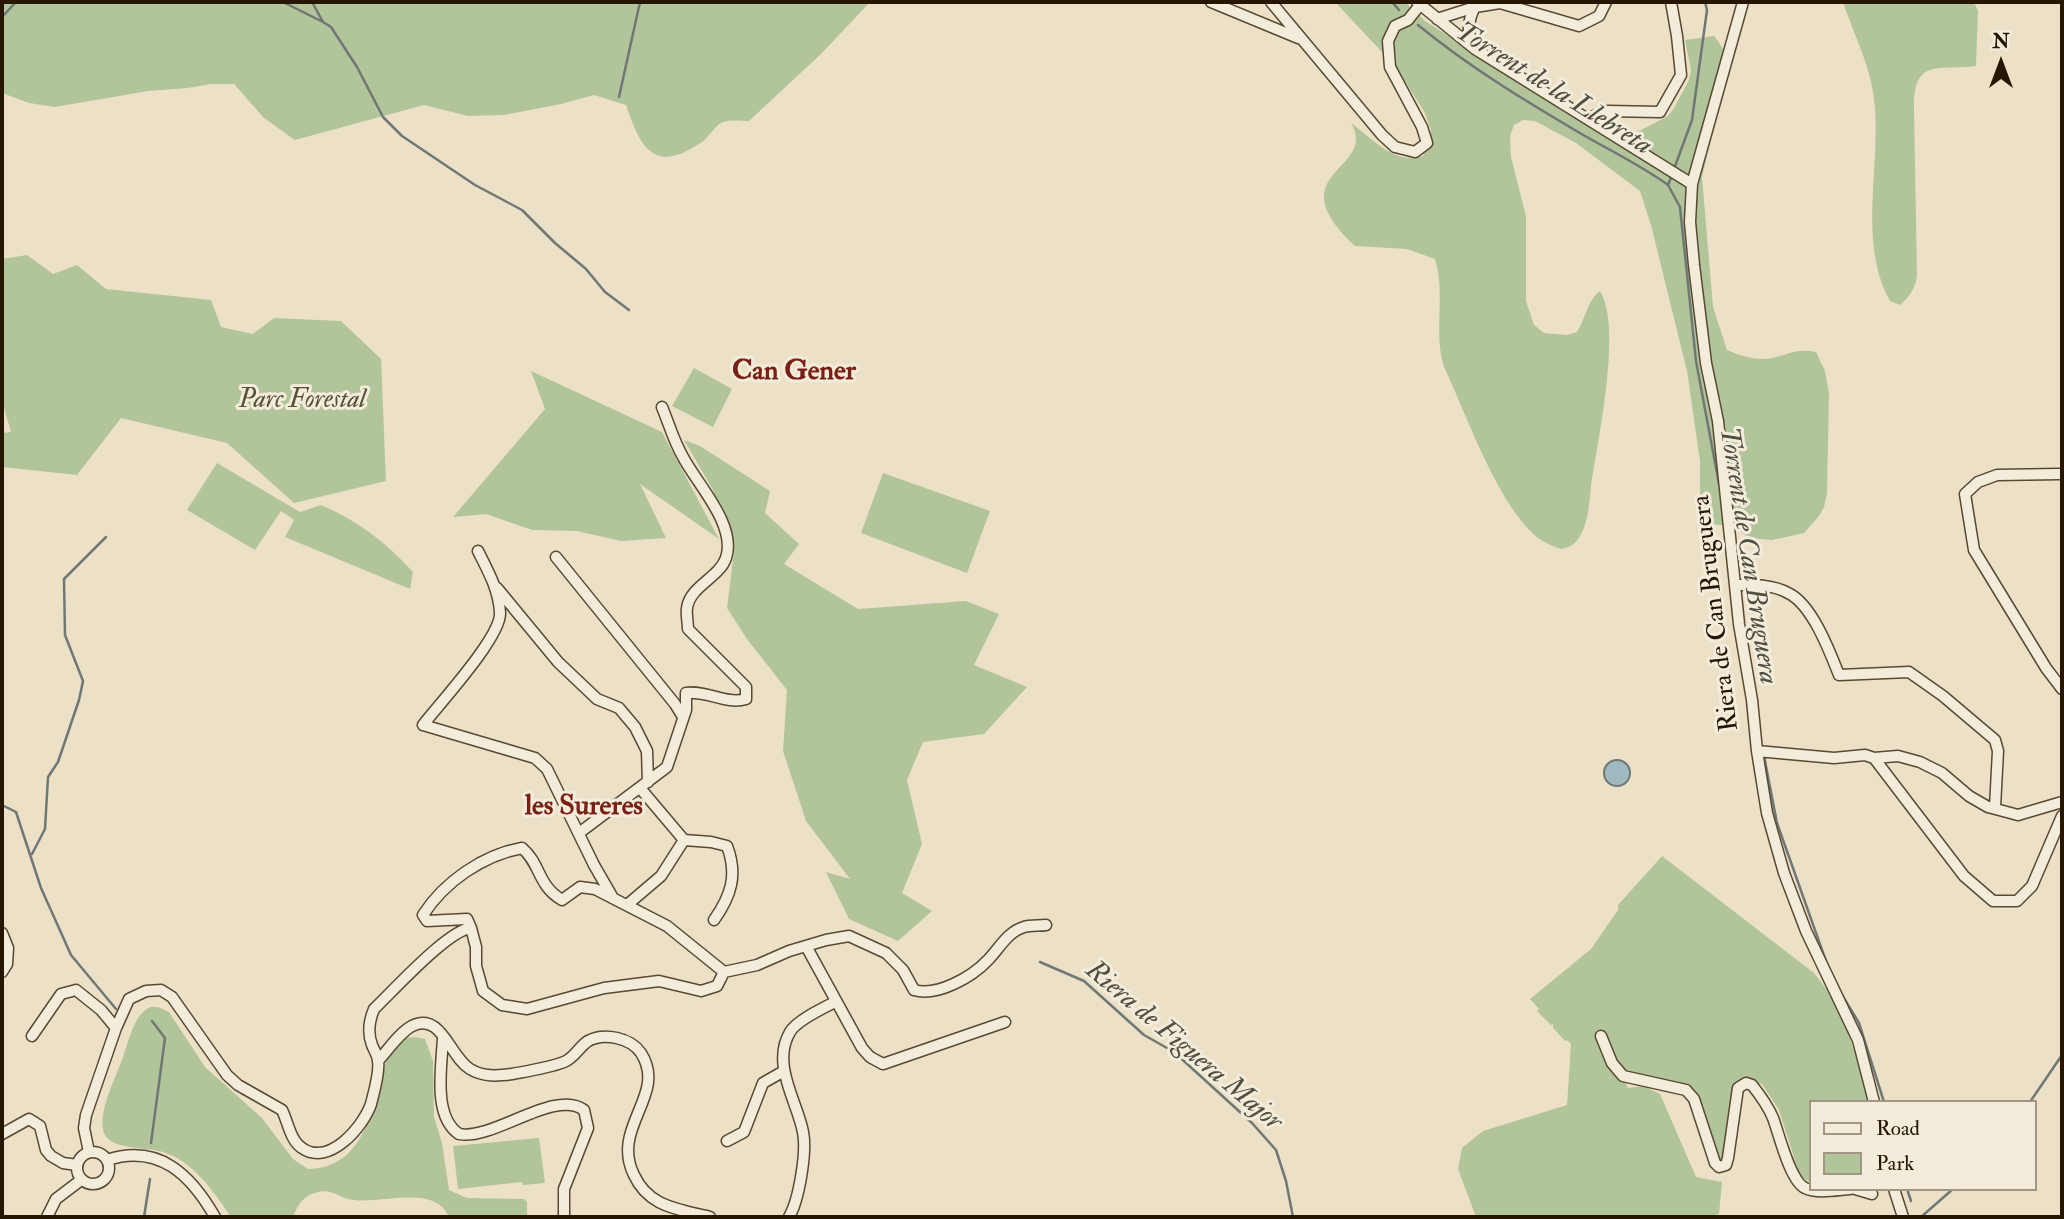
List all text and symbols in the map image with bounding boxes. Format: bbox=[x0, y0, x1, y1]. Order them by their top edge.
water label: Torrent de la Llebreta bbox=[1449, 16, 1657, 164]
north arrow bbox=[1966, 28, 2036, 98]
text: N bbox=[1992, 30, 2010, 54]
district label: Can Gener bbox=[732, 356, 856, 390]
park label: Parc Forestal bbox=[238, 385, 366, 417]
water label: Torrent de Can Bruguera bbox=[1710, 425, 1784, 687]
street label: Riera de Can Bruguera bbox=[1687, 493, 1747, 733]
district label: les Sureres bbox=[525, 791, 643, 825]
water label: Riera de Figuera Major bbox=[1078, 955, 1288, 1139]
legend bbox=[1808, 1100, 2036, 1191]
text: Road bbox=[1876, 1115, 1920, 1142]
text: Park bbox=[1876, 1150, 1914, 1177]

